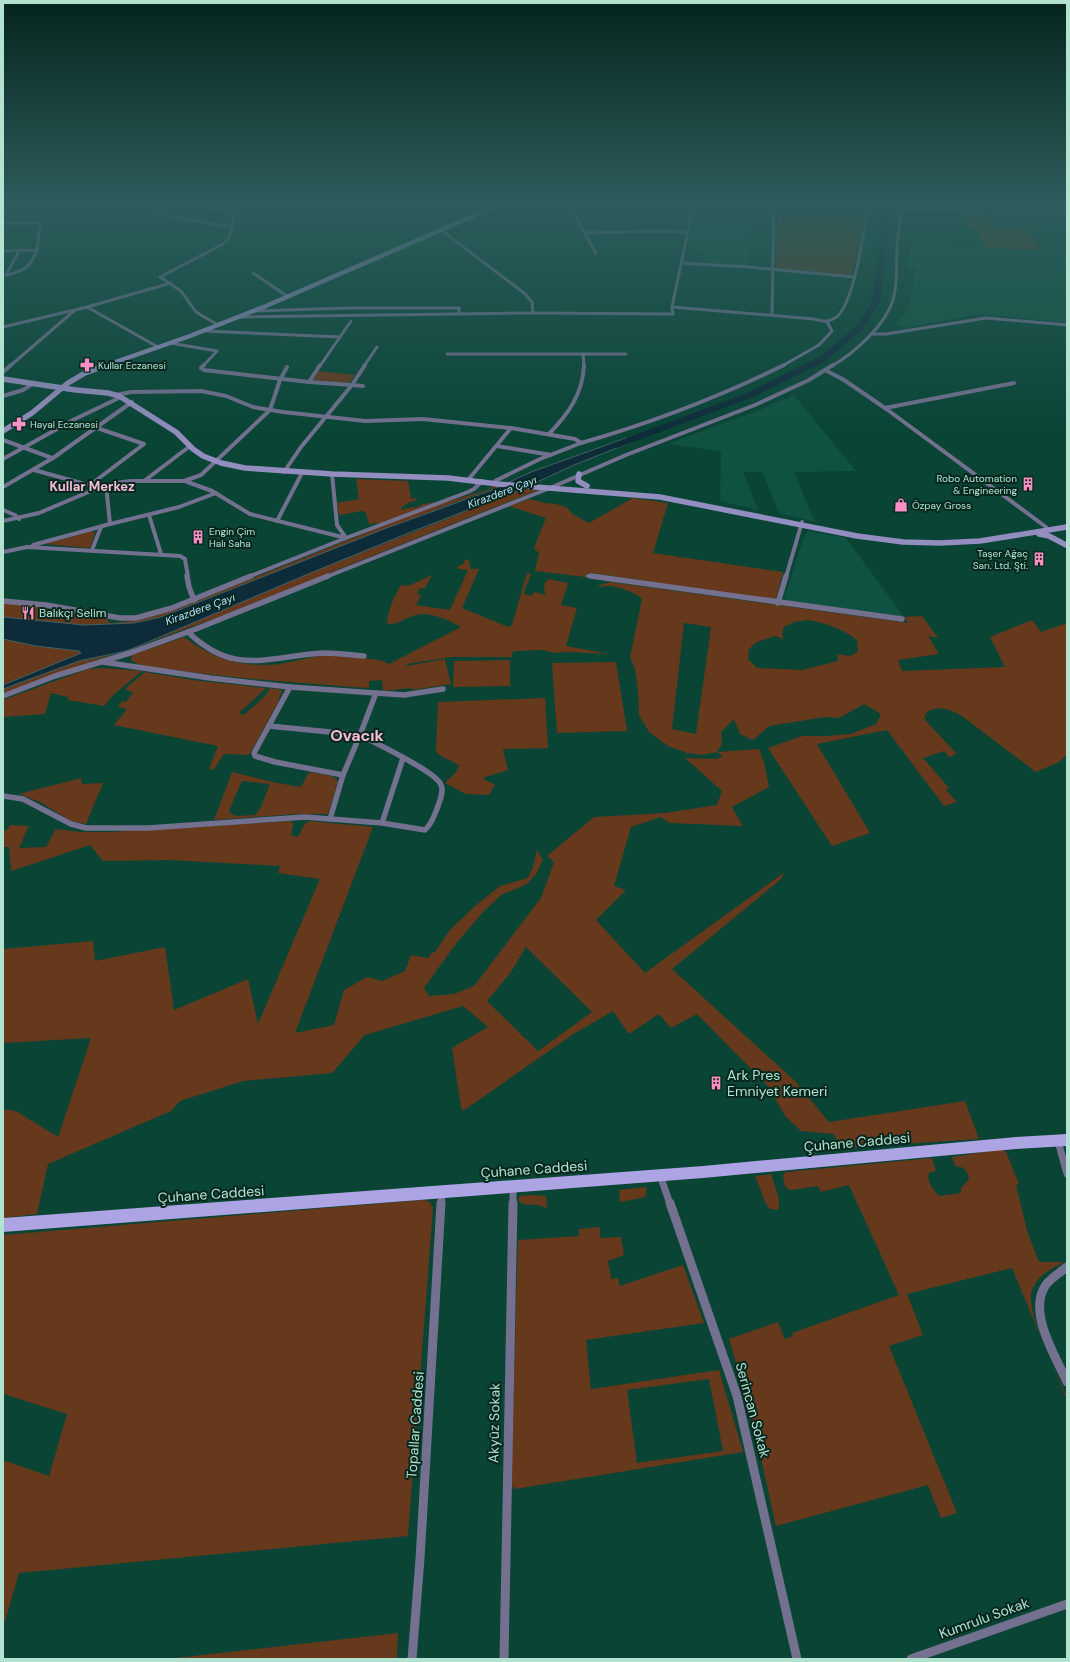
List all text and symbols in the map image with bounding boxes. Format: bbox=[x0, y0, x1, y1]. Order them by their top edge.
pharmacy icon: Kullar Eczanesi bbox=[79, 357, 95, 373]
place label: Kullar Eczanesi bbox=[98, 359, 166, 372]
pharmacy icon: Hayal Eczanesi bbox=[11, 416, 27, 432]
place label: Hayal Eczanesi bbox=[30, 418, 98, 431]
water label: Kirazdere Çayı bbox=[465, 472, 539, 512]
place label: Robo Automation & Engineering bbox=[936, 472, 1017, 497]
building icon: Robo Automation & Engineering bbox=[1020, 476, 1036, 492]
district label: Kullar Merkez bbox=[49, 478, 135, 495]
shop icon: Özpay Gross bbox=[893, 497, 909, 513]
place label: Özpay Gross bbox=[912, 499, 971, 512]
place label: Engin Çim Halı Saha bbox=[209, 525, 255, 550]
building icon: Engin Çim Halı Saha bbox=[190, 529, 206, 545]
place label: Taşer Ağaç San. Ltd. Şti. bbox=[973, 547, 1028, 572]
building icon: Taşer Ağaç San. Ltd. Şti. bbox=[1031, 551, 1047, 567]
water label: Kirazdere Çayı bbox=[163, 590, 237, 628]
restaurant icon: Balıkçı Selim bbox=[20, 605, 36, 621]
place label: Balıkçı Selim bbox=[39, 605, 107, 621]
district label: Ovacık bbox=[330, 725, 385, 746]
place label: Ark Pres Emniyet Kemeri bbox=[727, 1066, 827, 1100]
building icon: Ark Pres Emniyet Kemeri bbox=[708, 1075, 724, 1091]
street label: Çuhane Caddesi bbox=[803, 1128, 911, 1156]
street label: Çuhane Caddesi bbox=[480, 1156, 588, 1182]
street label: Çuhane Caddesi bbox=[157, 1181, 265, 1207]
street label: Serincan Sokak bbox=[732, 1360, 774, 1460]
street label: Topallar Caddesi bbox=[402, 1371, 428, 1479]
street label: Akyüz Sokak bbox=[484, 1383, 504, 1463]
street label: Kumrulu Sokak bbox=[936, 1593, 1032, 1643]

